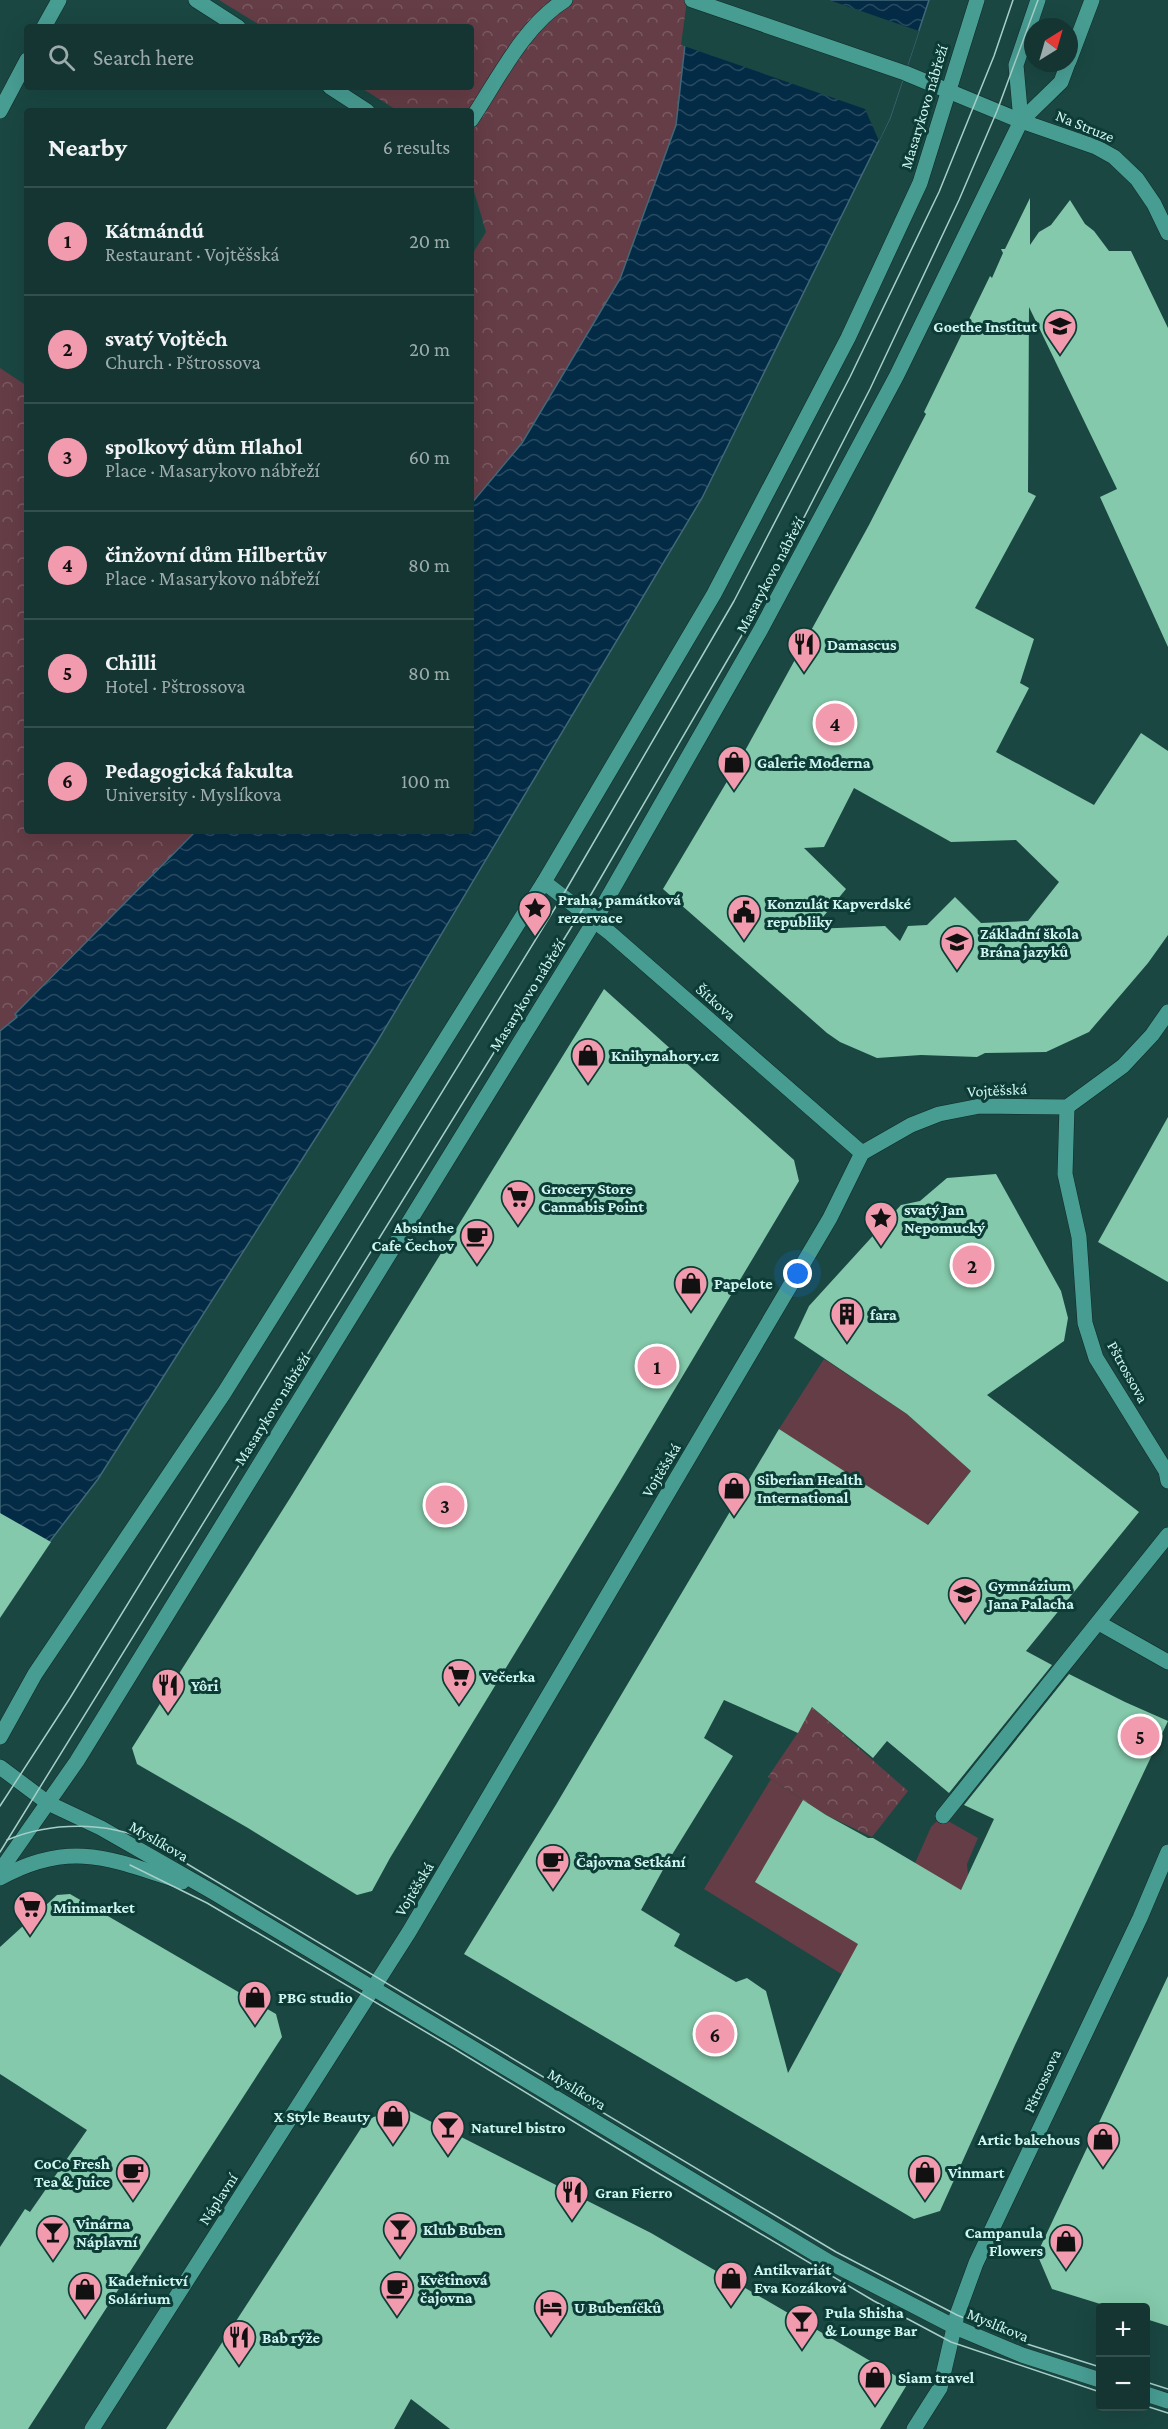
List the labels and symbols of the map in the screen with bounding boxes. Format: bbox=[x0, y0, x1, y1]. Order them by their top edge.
north arrow bbox=[1024, 18, 1078, 72]
street label: Masarykovo nábřeží bbox=[897, 42, 952, 171]
street label: Na Struze bbox=[1053, 107, 1117, 145]
school or university icon: Goethe Institut bbox=[1042, 308, 1078, 355]
place label: Goethe Institut bbox=[933, 318, 1037, 335]
street label: Masarykovo nábřeží bbox=[732, 514, 809, 636]
restaurant icon: Damascus bbox=[786, 626, 822, 673]
place label: Damascus bbox=[827, 636, 897, 653]
pin: 4 bbox=[816, 700, 854, 746]
shop icon: Galerie Moderna bbox=[716, 744, 752, 791]
place label: Galerie Moderna bbox=[757, 754, 871, 771]
place icon: Praha, památková rezervace bbox=[517, 890, 553, 937]
place label: Praha, památková rezervace bbox=[558, 891, 681, 926]
public building icon: Konzulát Kapverdské republiky bbox=[726, 894, 762, 941]
place label: Konzulát Kapverdské republiky bbox=[767, 895, 911, 930]
school or university icon: Základní škola Brána jazyků bbox=[939, 924, 975, 971]
place label: Základní škola Brána jazyků bbox=[980, 925, 1079, 961]
street label: Masarykovo nábřeží bbox=[486, 935, 570, 1055]
street label: Šítkova bbox=[693, 980, 740, 1024]
shop icon: Knihynahory.cz bbox=[570, 1037, 606, 1084]
place label: Knihynahory.cz bbox=[611, 1047, 720, 1064]
street label: Vojtěšská bbox=[967, 1080, 1028, 1101]
supermarket icon: Grocery Store Cannabis Point bbox=[500, 1179, 536, 1226]
place label: Grocery Store Cannabis Point bbox=[541, 1180, 644, 1215]
place icon: svatý Jan Nepomucký bbox=[863, 1200, 899, 1247]
place label: svatý Jan Nepomucký bbox=[904, 1201, 985, 1236]
cafe icon: Absinthe Cafe Čechov bbox=[459, 1218, 495, 1265]
place label: Absinthe Cafe Čechov bbox=[372, 1219, 455, 1254]
pin: 2 bbox=[952, 1242, 992, 1288]
your location bbox=[783, 1259, 812, 1288]
shop icon: Papelote bbox=[673, 1265, 709, 1312]
place label: Papelote bbox=[714, 1275, 773, 1292]
building icon: fara bbox=[829, 1296, 865, 1343]
place label: fara bbox=[870, 1306, 897, 1323]
street label: Pštrossova bbox=[1104, 1338, 1152, 1406]
pin: 1 bbox=[638, 1344, 676, 1388]
street label: Masarykovo nábřeží bbox=[231, 1349, 315, 1469]
street label: Vojtěšská bbox=[638, 1439, 685, 1501]
shop icon: Siberian Health International bbox=[716, 1470, 752, 1517]
place label: Siberian Health International bbox=[757, 1471, 863, 1506]
pin: 3 bbox=[426, 1482, 464, 1528]
school or university icon: Gymnázium Jana Palacha bbox=[947, 1576, 983, 1623]
place label: Gymnázium Jana Palacha bbox=[986, 1577, 1074, 1612]
supermarket icon: Večerka bbox=[441, 1658, 477, 1705]
restaurant icon: Yôri bbox=[150, 1667, 186, 1714]
place label: Večerka bbox=[481, 1668, 536, 1685]
place label: Yôri bbox=[191, 1677, 219, 1694]
pin: 5 bbox=[1120, 1714, 1160, 1758]
street label: Myslíkova bbox=[126, 1817, 192, 1866]
cafe icon: Čajovna Setkání bbox=[535, 1843, 571, 1890]
place label: Čajovna Setkání bbox=[576, 1853, 687, 1871]
street label: Vojtěšská bbox=[391, 1858, 438, 1920]
supermarket icon: Minimarket bbox=[12, 1889, 48, 1936]
place label: Minimarket bbox=[53, 1899, 135, 1916]
shop icon: PBG studio bbox=[237, 1979, 273, 2026]
place label: PBG studio bbox=[278, 1989, 353, 2006]
pin: 6 bbox=[696, 2012, 734, 2056]
street label: Pštrossova bbox=[1020, 2046, 1064, 2115]
street label: Myslíkova bbox=[544, 2065, 610, 2114]
shop icon: X Style Beauty bbox=[375, 2098, 411, 2145]
place label: X Style Beauty bbox=[274, 2108, 370, 2125]
bar icon: Naturel bistro bbox=[430, 2109, 466, 2156]
place label: Naturel bistro bbox=[471, 2119, 565, 2136]
shop icon: Artic bakehous bbox=[1085, 2121, 1121, 2168]
place label: Artic bakehous bbox=[977, 2131, 1080, 2148]
cafe icon: CoCo Fresh Tea & Juice bbox=[115, 2154, 151, 2201]
shop icon: Vinmart bbox=[907, 2154, 943, 2201]
place label: CoCo Fresh Tea & Juice bbox=[34, 2155, 111, 2190]
place label: Vinmart bbox=[947, 2164, 1005, 2181]
street label: Náplavní bbox=[195, 2169, 242, 2228]
restaurant icon: Gran Fierro bbox=[554, 2174, 590, 2221]
place label: Gran Fierro bbox=[595, 2184, 673, 2201]
bar icon: Klub Buben bbox=[382, 2211, 418, 2258]
bar icon: Vinárna Náplavní bbox=[35, 2214, 71, 2261]
place label: Vinárna Náplavní bbox=[75, 2215, 139, 2250]
place label: Klub Buben bbox=[423, 2221, 503, 2238]
shop icon: Campanula Flowers bbox=[1048, 2223, 1084, 2270]
place label: Campanula Flowers bbox=[965, 2224, 1043, 2259]
shop icon: Antikvariát Eva Kozáková bbox=[713, 2260, 749, 2307]
place label: Antikvariát Eva Kozáková bbox=[753, 2261, 847, 2296]
cafe icon: Květinová čajovna bbox=[379, 2270, 415, 2317]
shop icon: Kadeřnictví Solárium bbox=[67, 2271, 103, 2318]
place label: Květinová čajovna bbox=[420, 2271, 488, 2307]
place label: Kadeřnictví Solárium bbox=[108, 2272, 189, 2307]
hotel icon: U Bubeníčků bbox=[533, 2289, 569, 2336]
place label: U Bubeníčků bbox=[574, 2299, 661, 2316]
bar icon: Pula Shisha & Lounge Bar bbox=[784, 2303, 820, 2350]
place label: Pula Shisha & Lounge Bar bbox=[825, 2304, 918, 2339]
street label: Myslíkova bbox=[964, 2305, 1032, 2346]
restaurant icon: Bab rýže bbox=[221, 2319, 257, 2366]
place label: Bab rýže bbox=[262, 2329, 321, 2346]
shop icon: Siam travel bbox=[857, 2359, 893, 2406]
place label: Siam travel bbox=[898, 2369, 975, 2386]

